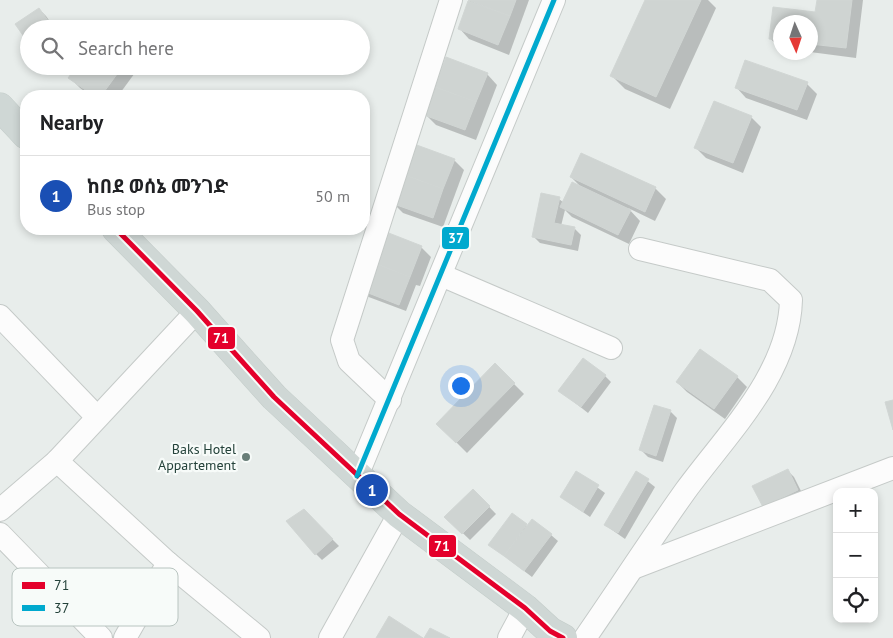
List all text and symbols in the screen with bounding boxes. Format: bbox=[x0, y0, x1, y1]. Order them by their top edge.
north arrow bbox=[773, 15, 818, 60]
search box bbox=[20, 20, 370, 75]
icon: search bbox=[38, 34, 66, 62]
text: Search here bbox=[78, 36, 174, 60]
text: Nearby bbox=[40, 109, 103, 136]
text: ከበደ ወሰኔ መንገድ bbox=[87, 174, 228, 198]
text: 1 bbox=[51, 186, 61, 206]
text: 50 m bbox=[315, 186, 350, 206]
text: Bus stop bbox=[87, 199, 145, 219]
line badge: 37 bbox=[441, 226, 470, 250]
text: 37 bbox=[448, 229, 464, 247]
line badge: 71 bbox=[207, 326, 236, 350]
text: 71 bbox=[213, 329, 229, 347]
your location bbox=[448, 373, 474, 399]
place label: Baks Hotel Appartement bbox=[158, 440, 236, 474]
marker: Baks Hotel Appartement bbox=[240, 451, 252, 463]
pin: 1 bbox=[356, 471, 388, 509]
map controls bbox=[833, 488, 878, 623]
button: + bbox=[833, 488, 878, 533]
button: − bbox=[833, 533, 878, 578]
line badge: 71 bbox=[428, 534, 457, 558]
text: 71 bbox=[434, 537, 450, 555]
legend bbox=[12, 568, 178, 626]
text: 71 bbox=[54, 576, 69, 594]
button: locate bbox=[833, 578, 878, 623]
text: 37 bbox=[54, 599, 69, 617]

